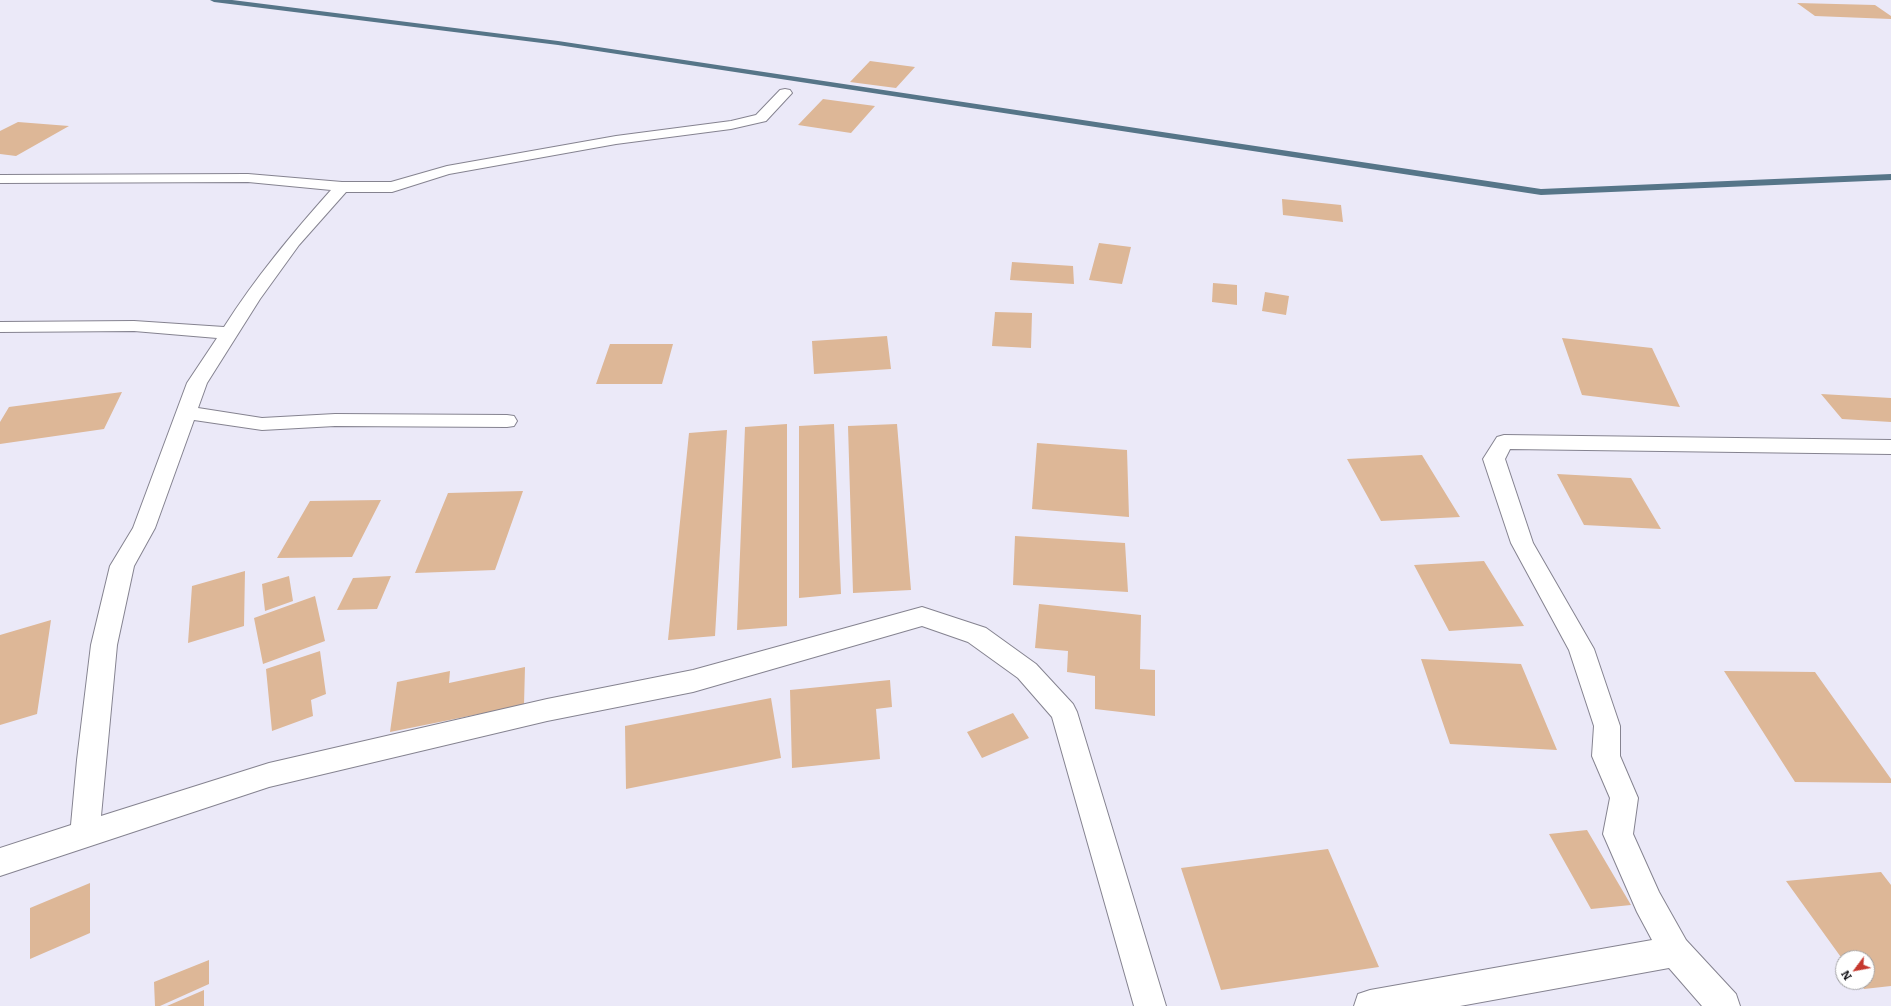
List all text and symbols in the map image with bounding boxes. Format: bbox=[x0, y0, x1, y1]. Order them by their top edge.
north arrow bbox=[1835, 950, 1875, 990]
text: N bbox=[1836, 968, 1855, 984]

